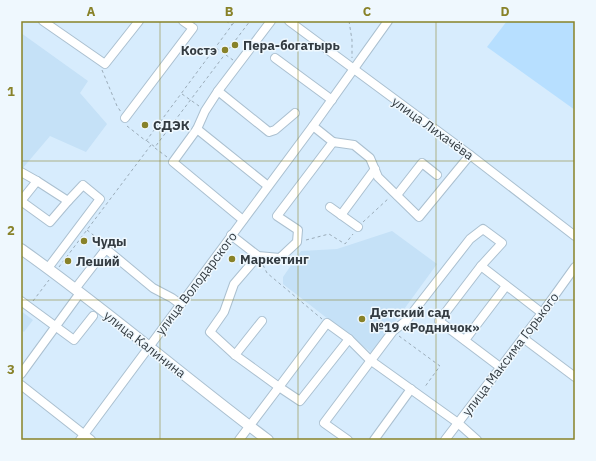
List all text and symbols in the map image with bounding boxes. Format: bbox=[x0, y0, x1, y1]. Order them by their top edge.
text: A bbox=[87, 3, 96, 20]
text: B bbox=[225, 3, 234, 20]
text: C bbox=[363, 3, 372, 20]
text: D bbox=[500, 3, 510, 20]
place label: Пера-богатырь bbox=[243, 37, 340, 54]
marker: Пера-богатырь bbox=[230, 40, 240, 50]
place label: Костэ bbox=[181, 42, 217, 59]
marker: Костэ bbox=[220, 45, 230, 55]
text: 1 bbox=[7, 83, 15, 100]
street label: улица Лихачёва bbox=[388, 93, 477, 164]
place label: СДЭК bbox=[153, 117, 190, 134]
marker: СДЭК bbox=[140, 120, 150, 130]
text: 2 bbox=[7, 222, 15, 239]
street label: улица Володарского bbox=[152, 228, 241, 338]
place label: Чуды bbox=[92, 233, 127, 250]
marker: Чуды bbox=[79, 236, 89, 246]
place label: Маркетинг bbox=[240, 251, 309, 268]
place label: Леший bbox=[76, 253, 120, 270]
marker: Маркетинг bbox=[227, 254, 237, 264]
marker: Леший bbox=[63, 256, 73, 266]
street label: улица Максима Горького bbox=[458, 289, 562, 419]
place label: Детский сад №19 «Родничок» bbox=[370, 304, 480, 336]
street label: улица Калинина bbox=[100, 307, 189, 382]
marker: Детский сад №19 «Родничок» bbox=[357, 314, 367, 324]
text: 3 bbox=[7, 361, 15, 378]

